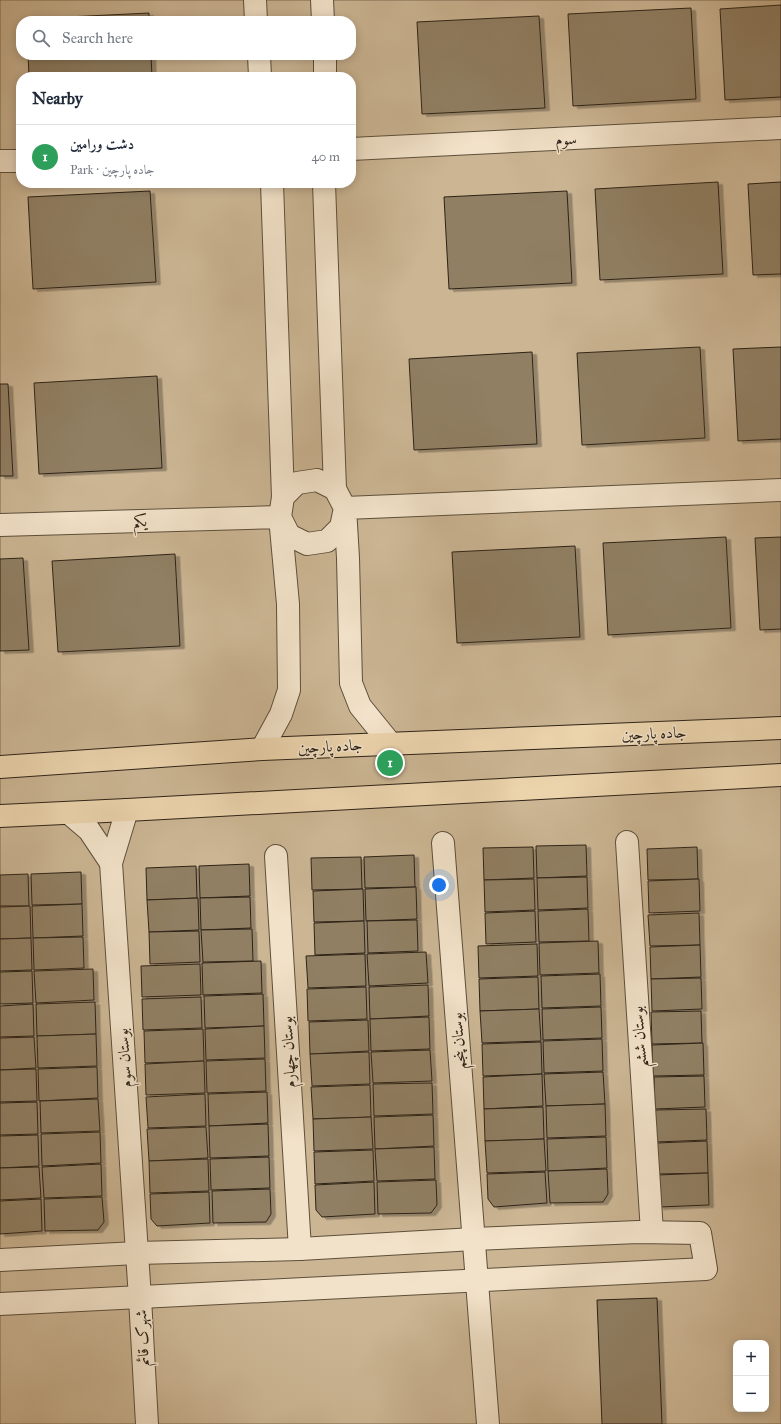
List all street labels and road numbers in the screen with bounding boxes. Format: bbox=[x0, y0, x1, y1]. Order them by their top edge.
street label: سوم bbox=[555, 129, 578, 154]
street label: یکم bbox=[133, 511, 149, 537]
street label: جاده پارچین bbox=[621, 722, 687, 746]
street label: جاده پارچین bbox=[297, 735, 363, 759]
street label: بوستان ششم bbox=[627, 1005, 658, 1069]
street label: بوستان پنجم bbox=[447, 1011, 475, 1070]
street label: بوستان چهارم bbox=[277, 1015, 304, 1088]
street label: بوستان سوم bbox=[112, 1027, 141, 1088]
street label: شهرک قائم bbox=[131, 1309, 158, 1367]

